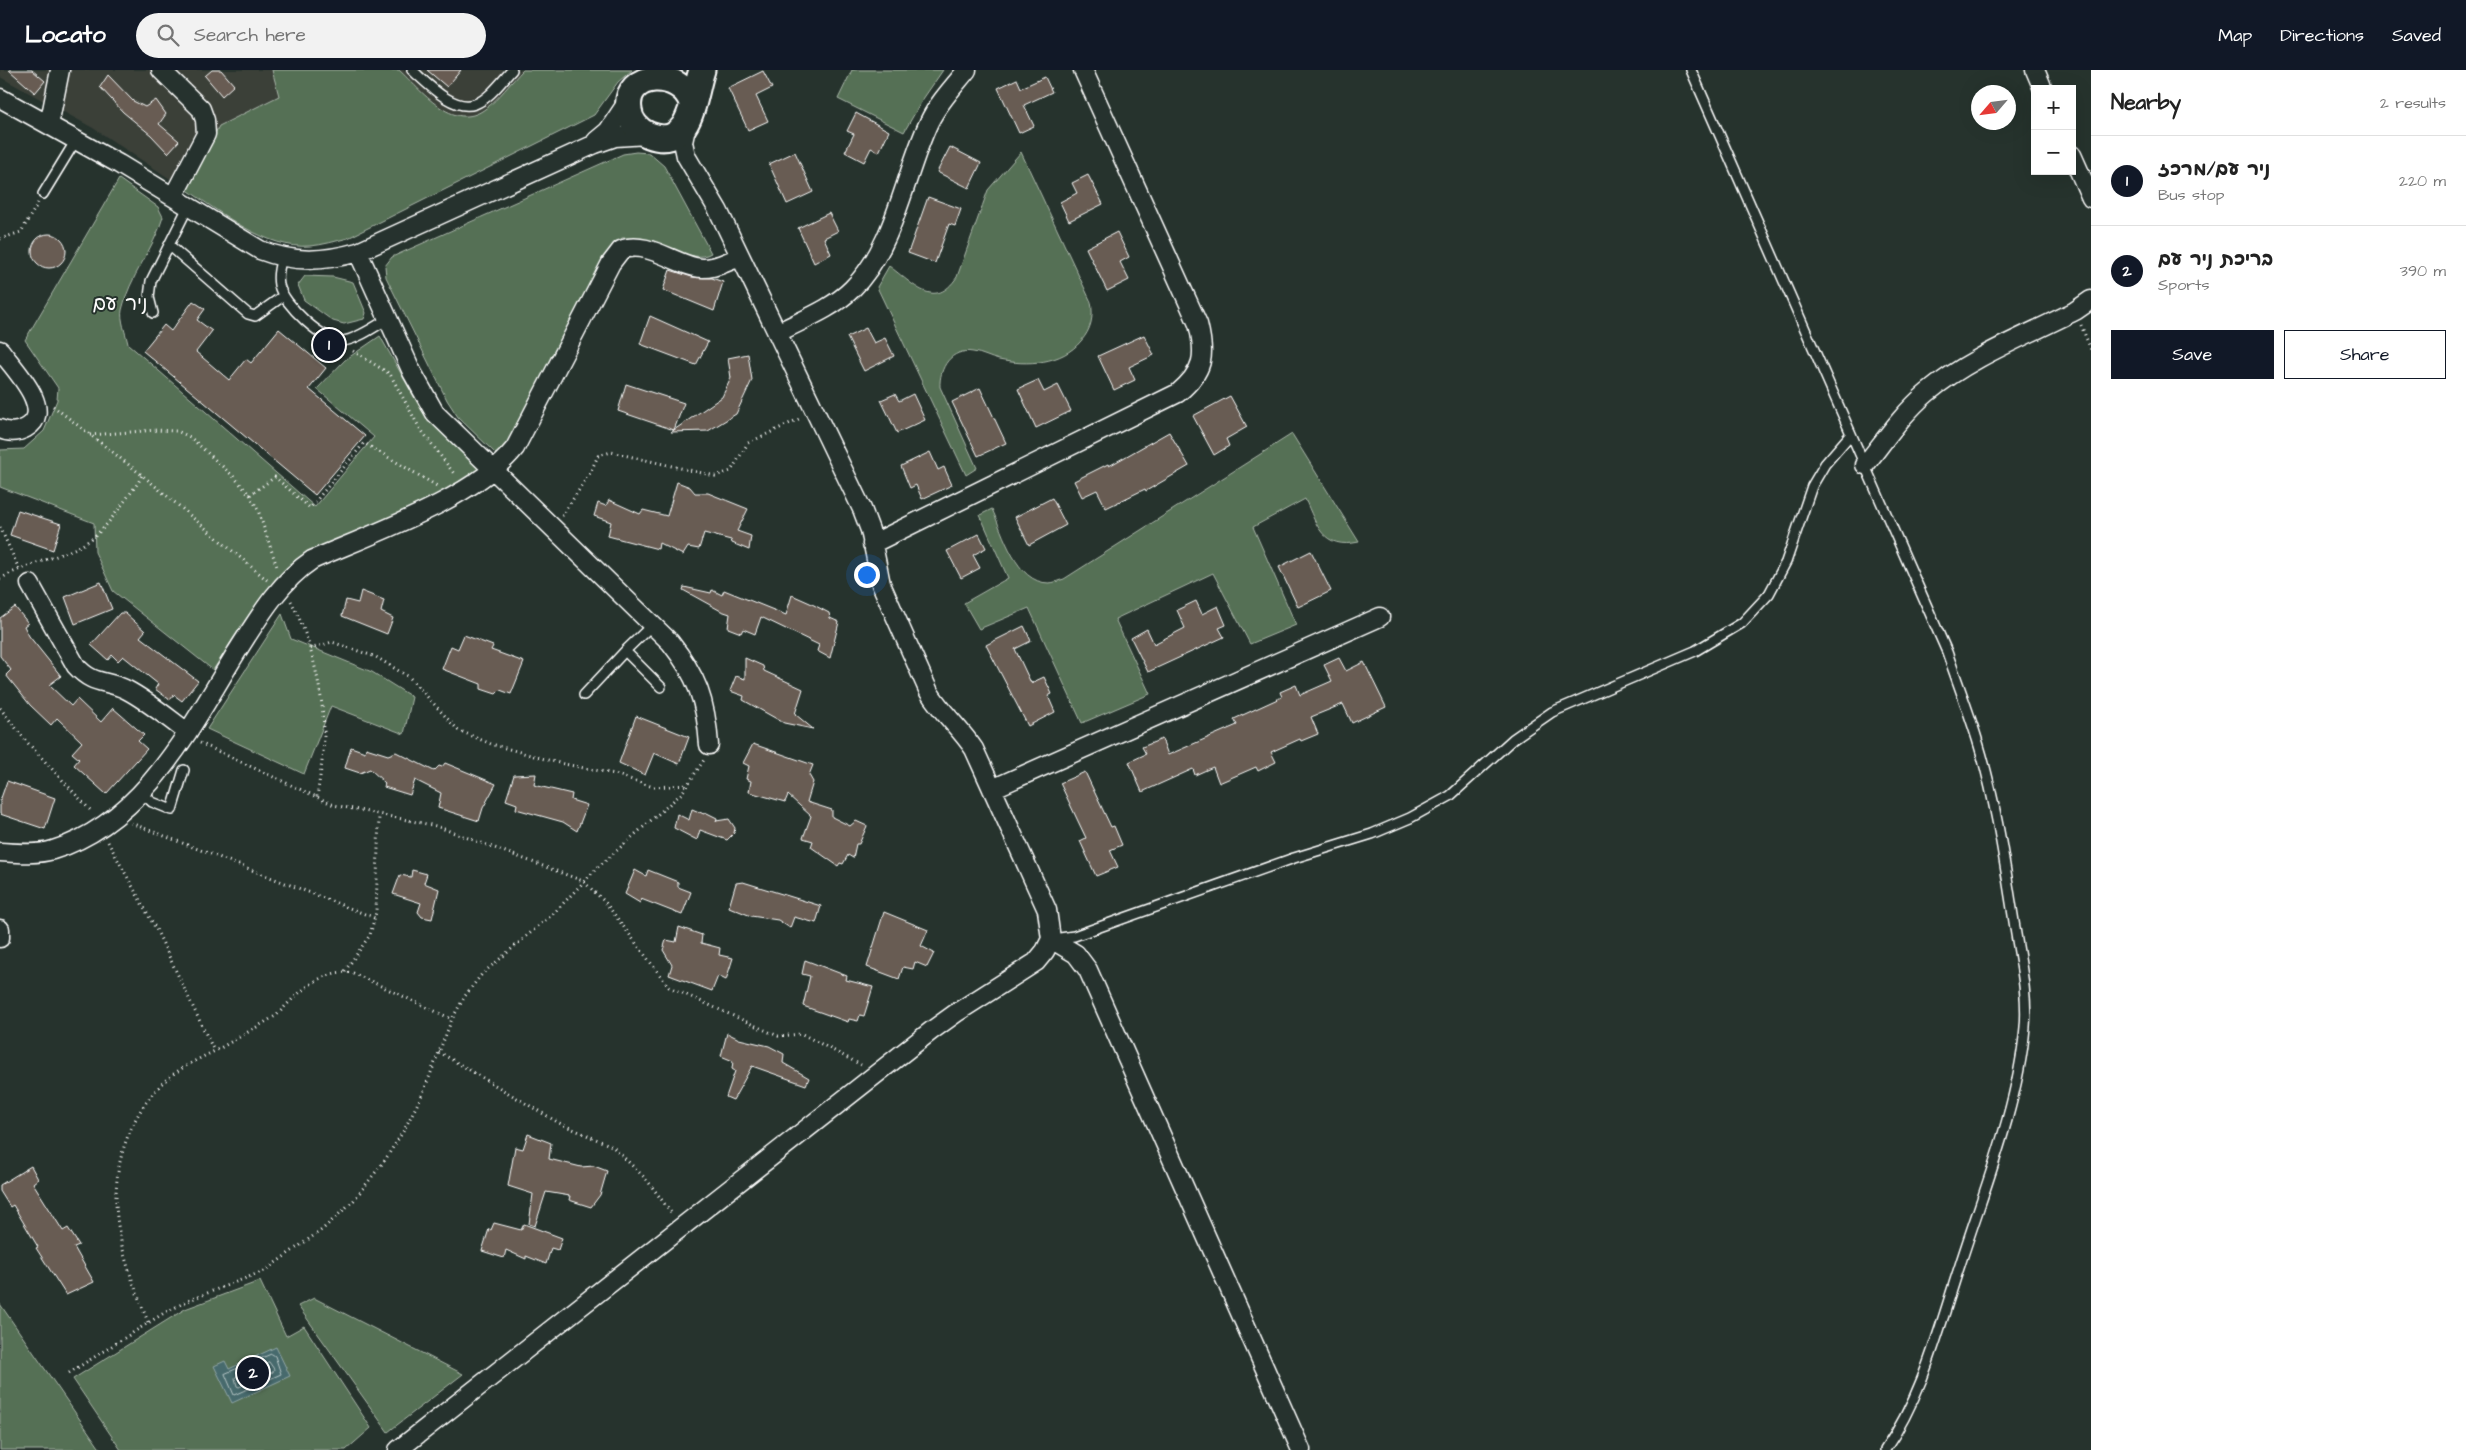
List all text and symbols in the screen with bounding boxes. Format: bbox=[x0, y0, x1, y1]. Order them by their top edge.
search box bbox=[136, 13, 486, 58]
text: Locato bbox=[25, 18, 106, 52]
icon: search bbox=[154, 21, 182, 49]
text: Search here bbox=[194, 22, 306, 49]
text: Map bbox=[2218, 23, 2252, 48]
text: Directions bbox=[2280, 23, 2364, 48]
text: Saved bbox=[2392, 23, 2441, 48]
north arrow bbox=[1971, 85, 2016, 130]
map controls bbox=[2031, 85, 2076, 175]
button: + bbox=[2031, 85, 2076, 130]
text: Nearby bbox=[2111, 88, 2181, 117]
text: 2 results bbox=[2380, 92, 2446, 114]
button: − bbox=[2031, 130, 2076, 175]
text: ניר עם/מרכז bbox=[2158, 156, 2270, 183]
text: 1 bbox=[2126, 170, 2128, 192]
text: 220 m bbox=[2399, 170, 2446, 192]
text: Bus stop bbox=[2158, 184, 2224, 206]
text: בריכת ניר עם bbox=[2158, 246, 2273, 273]
text: 2 bbox=[2122, 260, 2132, 282]
text: 390 m bbox=[2400, 260, 2446, 282]
text: Sports bbox=[2158, 274, 2210, 296]
district label: ניר עם bbox=[92, 290, 148, 318]
pin: 1 bbox=[313, 326, 345, 364]
button: Save bbox=[2111, 330, 2274, 379]
button: Share bbox=[2284, 330, 2446, 379]
your location bbox=[854, 562, 880, 588]
pin: 2 bbox=[237, 1354, 269, 1392]

